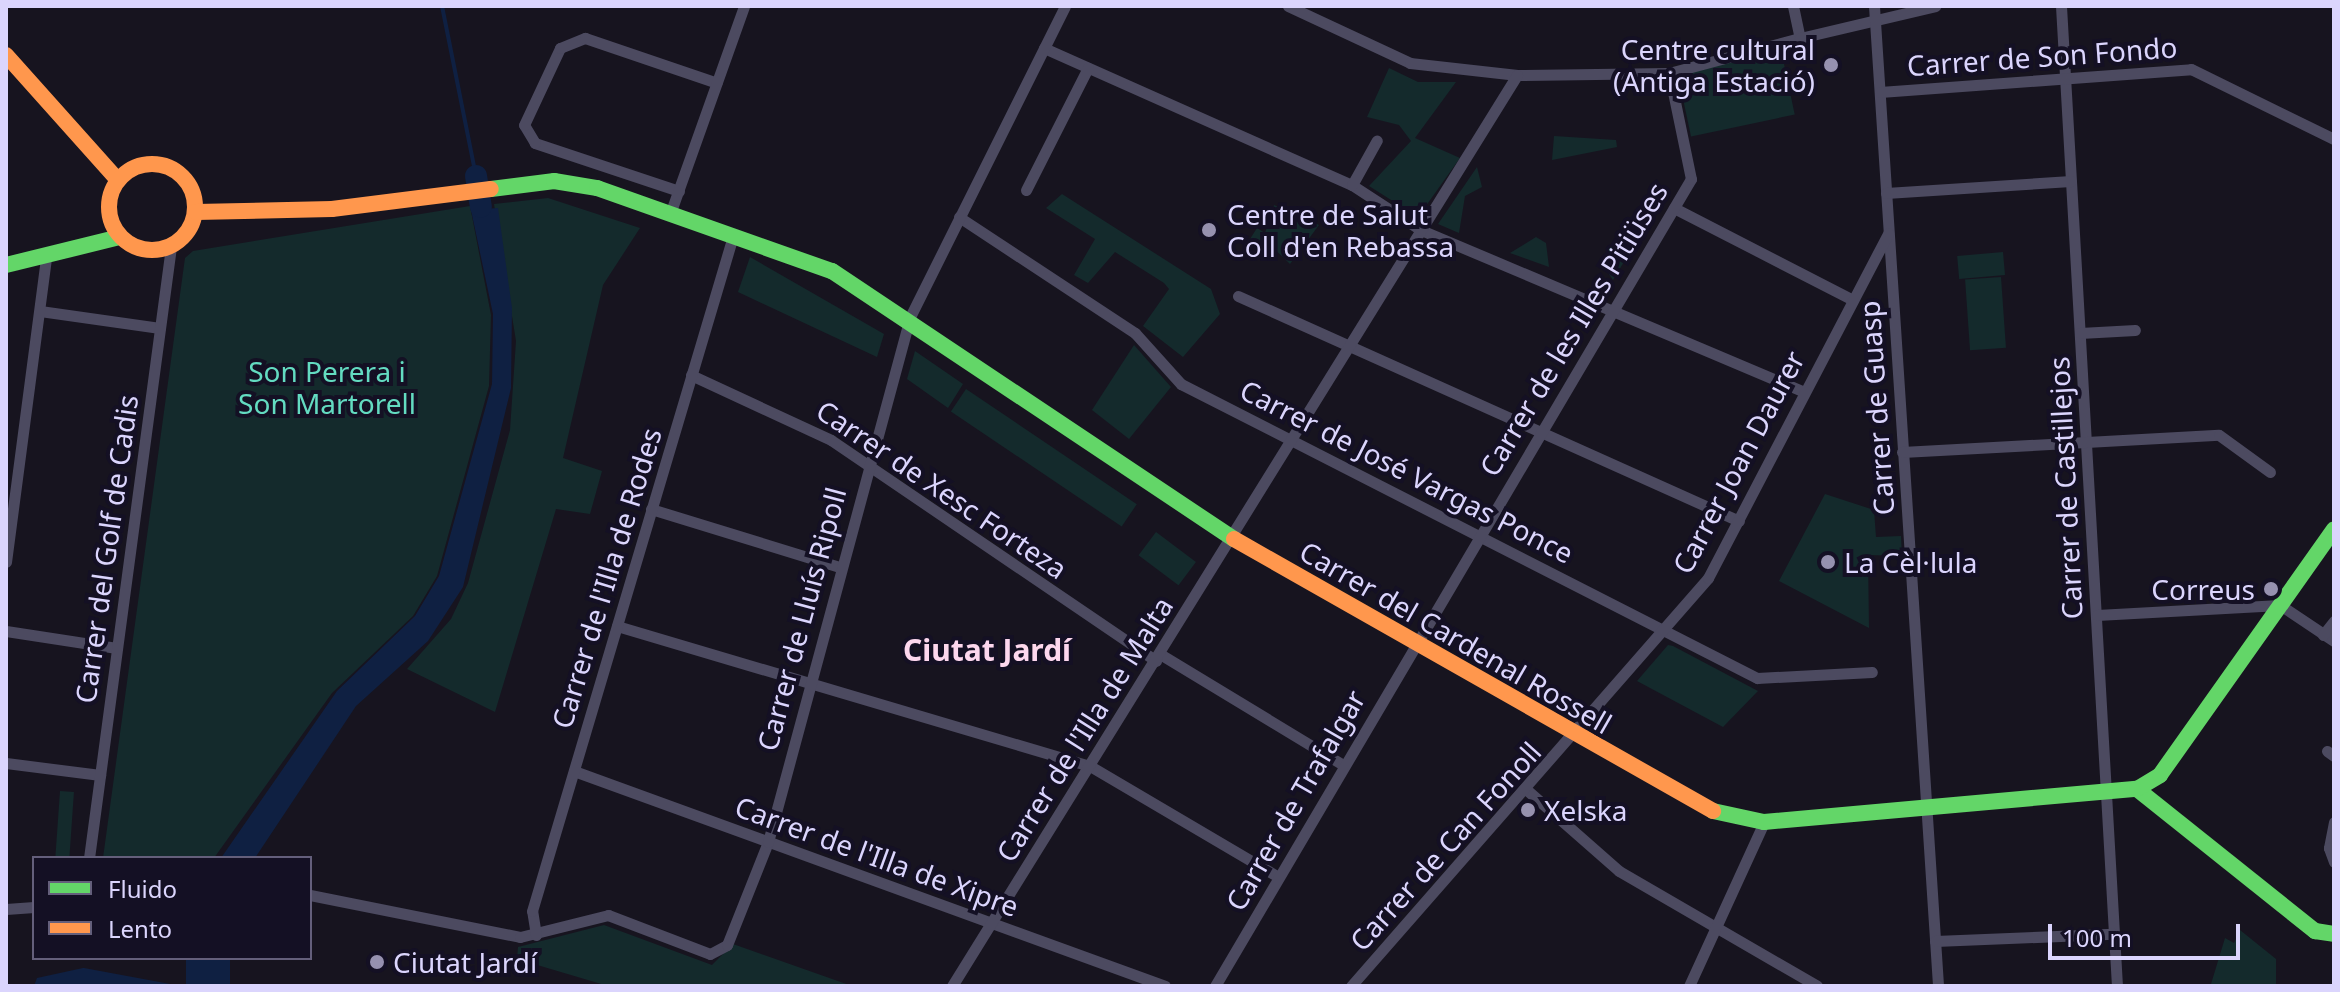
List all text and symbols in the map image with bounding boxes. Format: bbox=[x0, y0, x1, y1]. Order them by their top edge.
street label: Carrer de Son Fondo bbox=[1906, 30, 2178, 82]
place label: Centre cultural (Antiga Estació) bbox=[1613, 32, 1815, 98]
marker: Centre cultural (Antiga Estació) bbox=[1822, 56, 1840, 74]
street label: Carrer de les Illes Pitiüses bbox=[1472, 176, 1674, 482]
place label: Centre de Salut Coll d'en Rebassa bbox=[1227, 197, 1454, 263]
marker: Centre de Salut Coll d'en Rebassa bbox=[1198, 219, 1220, 241]
street label: Carrer de Guasp bbox=[1852, 300, 1900, 516]
street label: Carrer Joan Daurer bbox=[1665, 345, 1811, 579]
park label: Son Perera i Son Martorell bbox=[238, 354, 416, 420]
street label: Carrer de Castillejos bbox=[2041, 356, 2089, 620]
street label: Carrer de José Vargas Ponce bbox=[1235, 372, 1579, 570]
street label: Carrer del Golf de Cadis bbox=[68, 393, 144, 705]
street label: Carrer de Xesc Forteza bbox=[810, 393, 1074, 585]
street label: Carrer de l'Illa de Rodes bbox=[544, 424, 668, 732]
street label: Carrer de Lluís Ripoll bbox=[750, 484, 852, 754]
street label: Carrer del Cardenal Rossell bbox=[1294, 534, 1618, 740]
place label: La Cèl·lula bbox=[1844, 545, 1977, 579]
marker: La Cèl·lula bbox=[1819, 553, 1837, 571]
place label: Correus bbox=[2151, 572, 2255, 606]
marker: Correus bbox=[2262, 580, 2280, 598]
street label: Carrer de l'Illa de Malta bbox=[989, 590, 1179, 868]
district label: Ciutat Jardí bbox=[903, 632, 1071, 668]
street label: Carrer de Trafalgar bbox=[1218, 684, 1372, 916]
street label: Carrer de Can Fonoll bbox=[1342, 735, 1548, 957]
street label: Carrer de l'Illa de Xipre bbox=[731, 789, 1023, 923]
place label: Xelska bbox=[1544, 793, 1627, 827]
marker: Xelska bbox=[1519, 801, 1537, 819]
legend bbox=[32, 856, 312, 960]
text: Fluido bbox=[108, 872, 177, 905]
scale bar bbox=[2052, 908, 2244, 958]
text: Lento bbox=[108, 912, 172, 945]
text: 100 m bbox=[2062, 921, 2132, 954]
place label: Ciutat Jardí bbox=[393, 945, 537, 979]
marker: Ciutat Jardí bbox=[368, 953, 386, 971]

